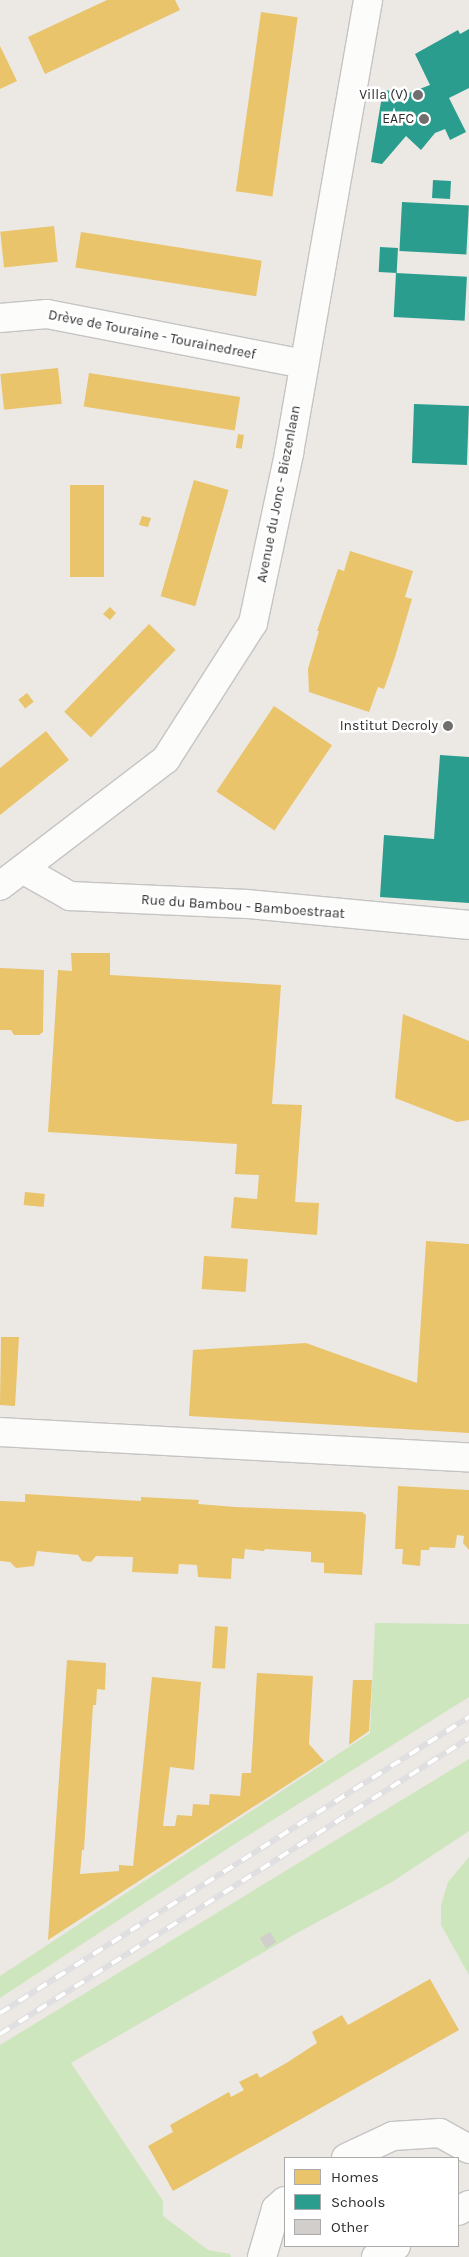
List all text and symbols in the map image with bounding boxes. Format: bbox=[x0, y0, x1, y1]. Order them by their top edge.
place label: Villa (V) bbox=[359, 87, 408, 103]
marker: Villa (V) bbox=[412, 89, 424, 101]
place label: EAFC bbox=[382, 111, 414, 127]
marker: EAFC bbox=[418, 113, 430, 125]
street label: Drève de Touraine - Tourainedreef bbox=[47, 307, 257, 363]
street label: Avenue du Jonc - Biezenlaan bbox=[254, 404, 304, 584]
place label: Institut Decroly bbox=[340, 718, 438, 734]
marker: Institut Decroly bbox=[442, 720, 454, 732]
street label: Rue du Bambou - Bamboestraat bbox=[141, 892, 345, 922]
legend bbox=[284, 2157, 459, 2247]
text: Homes bbox=[331, 2168, 379, 2186]
text: Schools bbox=[331, 2193, 385, 2211]
text: Other bbox=[331, 2218, 369, 2236]

